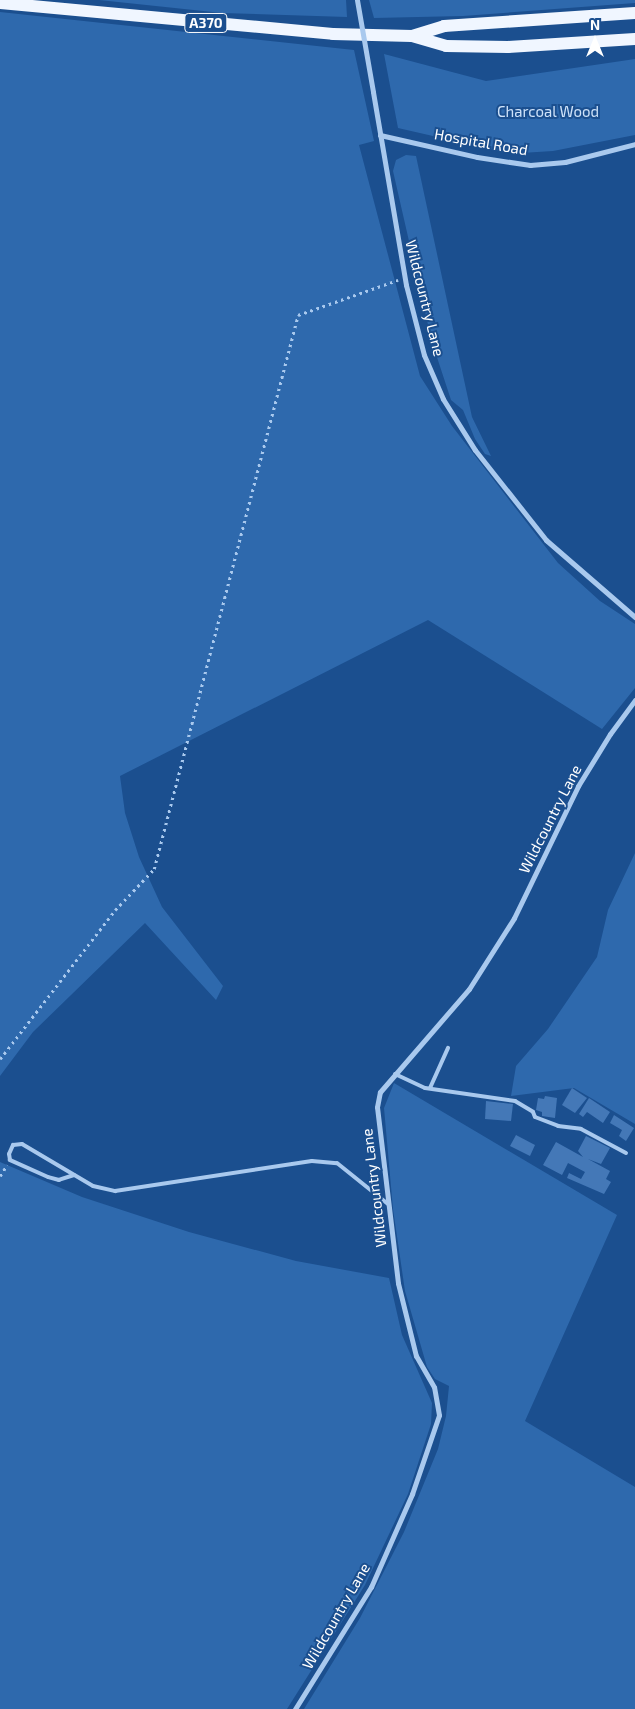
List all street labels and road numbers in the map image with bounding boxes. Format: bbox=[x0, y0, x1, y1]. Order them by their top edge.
road number: A370 bbox=[184, 12, 228, 34]
street label: Hospital Road bbox=[433, 125, 529, 159]
street label: Wildcountry Lane bbox=[402, 238, 448, 358]
street label: Wildcountry Lane bbox=[515, 762, 585, 876]
street label: Wildcountry Lane bbox=[358, 1127, 390, 1249]
street label: Wildcountry Lane bbox=[298, 1560, 374, 1672]

